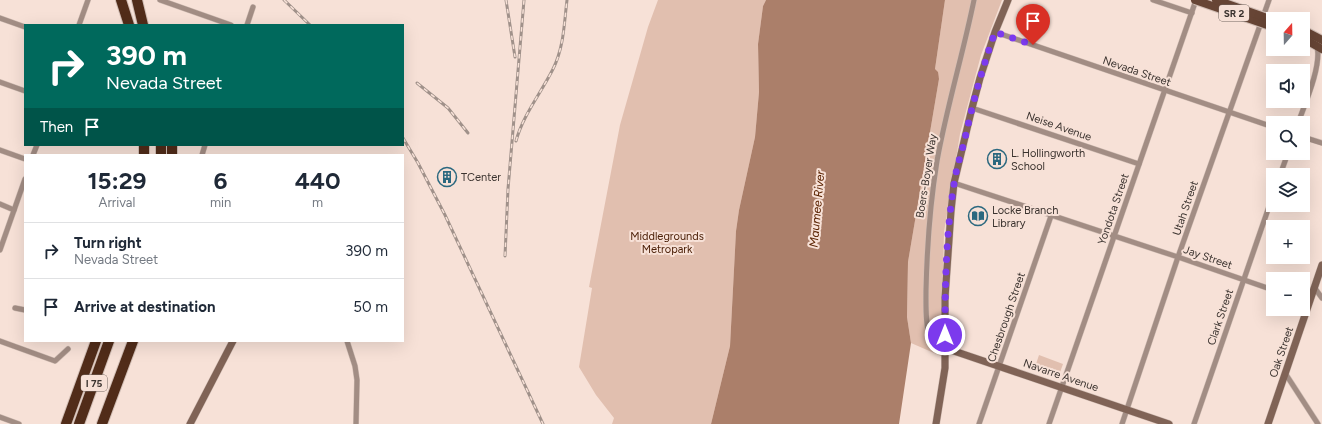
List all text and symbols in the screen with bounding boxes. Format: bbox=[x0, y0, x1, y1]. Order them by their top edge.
pin bbox=[1016, 4, 1050, 45]
road number: SR 2 bbox=[1219, 5, 1249, 21]
icon: arrive bbox=[1022, 10, 1044, 32]
north arrow bbox=[1266, 12, 1310, 56]
map controls bbox=[1266, 12, 1310, 316]
text: 390 m bbox=[106, 38, 187, 72]
icon: right bbox=[40, 40, 92, 92]
street label: Nevada Street bbox=[1101, 54, 1173, 89]
button: sound bbox=[1266, 64, 1310, 108]
text: Nevada Street bbox=[106, 72, 222, 94]
street label: Neise Avenue bbox=[1025, 109, 1093, 144]
icon: arrive bbox=[81, 116, 103, 138]
button: search bbox=[1266, 116, 1310, 160]
text: Then bbox=[40, 118, 73, 136]
street label: Boers-Boyer Way bbox=[913, 133, 940, 219]
place label: L. Hollingworth School bbox=[1011, 147, 1085, 173]
building icon: L. Hollingworth School bbox=[986, 148, 1008, 170]
text: 15:29 bbox=[87, 166, 147, 195]
text: 6 bbox=[214, 166, 228, 195]
text: 440 bbox=[295, 166, 341, 195]
building icon: TCenter bbox=[436, 166, 458, 188]
button: layers bbox=[1266, 168, 1310, 212]
water label: Maumee River bbox=[807, 169, 827, 248]
place label: TCenter bbox=[461, 171, 501, 184]
street label: Yondota Street bbox=[1095, 172, 1132, 247]
street label: Utah Street bbox=[1170, 179, 1201, 237]
text: Arrival bbox=[99, 195, 135, 210]
text: min bbox=[210, 195, 231, 210]
text: m bbox=[312, 195, 323, 210]
place label: Locke Branch Library bbox=[992, 204, 1058, 230]
library icon: Locke Branch Library bbox=[967, 205, 989, 227]
button: + bbox=[1266, 220, 1310, 264]
park label: Middlegrounds Metropark bbox=[630, 230, 704, 256]
text: Turn right bbox=[74, 234, 142, 252]
icon: right bbox=[40, 240, 62, 262]
text: 390 m bbox=[345, 242, 388, 260]
street label: Jay Street bbox=[1182, 243, 1234, 272]
text: Nevada Street bbox=[74, 252, 158, 267]
street label: Chesbrough Street bbox=[985, 271, 1028, 364]
button: − bbox=[1266, 272, 1310, 316]
street label: Clark Street bbox=[1205, 287, 1236, 347]
icon: arrive bbox=[40, 296, 62, 318]
text: Arrive at destination bbox=[74, 298, 215, 316]
text: 50 m bbox=[353, 298, 388, 316]
position arrow bbox=[924, 314, 966, 356]
street label: Oak Street bbox=[1267, 325, 1296, 379]
street label: Navarre Avenue bbox=[1022, 357, 1100, 394]
road number: I 75 bbox=[81, 375, 107, 391]

